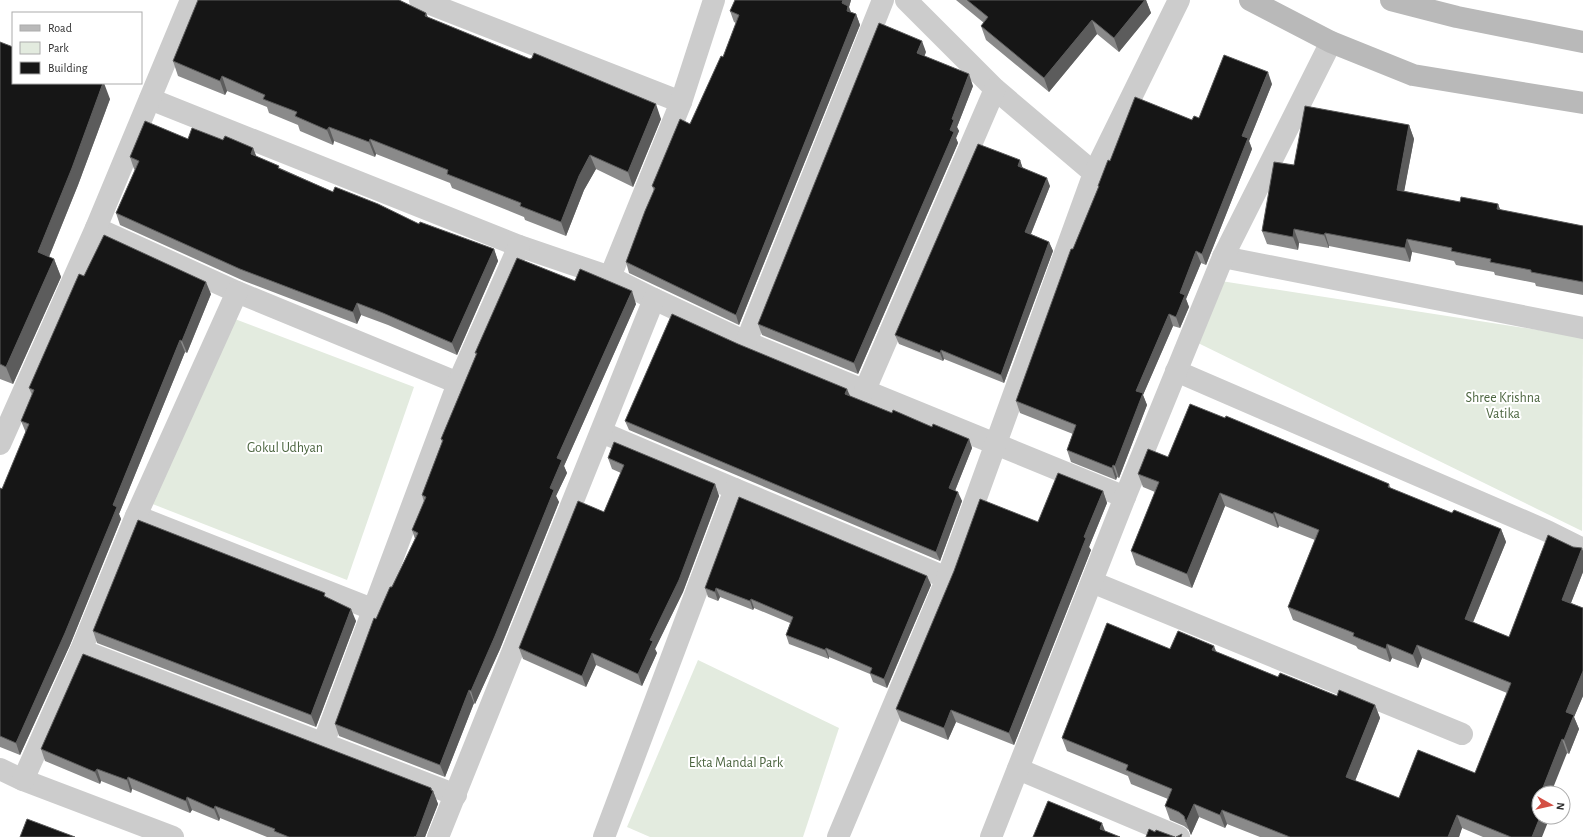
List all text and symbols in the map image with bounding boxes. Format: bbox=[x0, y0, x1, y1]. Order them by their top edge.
legend bbox=[12, 12, 142, 84]
text: Road bbox=[48, 22, 72, 34]
text: Park bbox=[48, 42, 69, 54]
text: Building bbox=[48, 62, 88, 74]
park label: Shree Krishna Vatika bbox=[1466, 391, 1541, 421]
park label: Gokul Udhyan bbox=[247, 441, 323, 455]
park label: Ekta Mandal Park bbox=[689, 756, 784, 770]
north arrow bbox=[1531, 785, 1571, 825]
text: N bbox=[1554, 802, 1566, 811]

